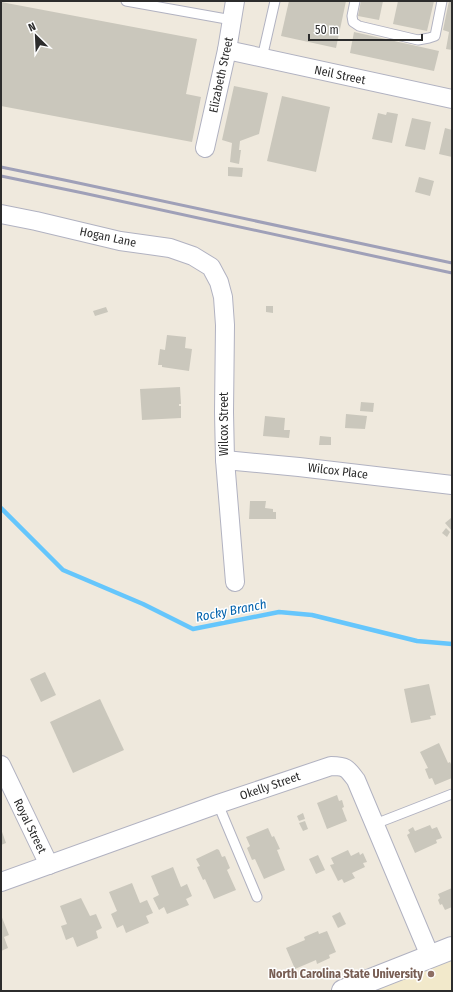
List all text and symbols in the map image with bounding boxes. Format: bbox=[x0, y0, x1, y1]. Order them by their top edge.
north arrow bbox=[16, 16, 56, 56]
scale bar bbox=[309, 16, 422, 42]
text: N bbox=[26, 20, 38, 35]
text: 50 m bbox=[315, 23, 339, 37]
street label: Elizabeth Street bbox=[206, 36, 236, 114]
street label: Neil Street bbox=[313, 63, 367, 87]
street label: Hogan Lane bbox=[78, 224, 138, 250]
street label: Wilcox Street bbox=[217, 392, 231, 456]
street label: Wilcox Place bbox=[307, 460, 369, 482]
water label: Rocky Branch bbox=[195, 596, 268, 625]
street label: Okelly Street bbox=[238, 769, 302, 803]
street label: Royal Street bbox=[11, 796, 49, 856]
place label: North Carolina State University bbox=[269, 967, 423, 981]
marker: North Carolina State University bbox=[426, 969, 436, 979]

